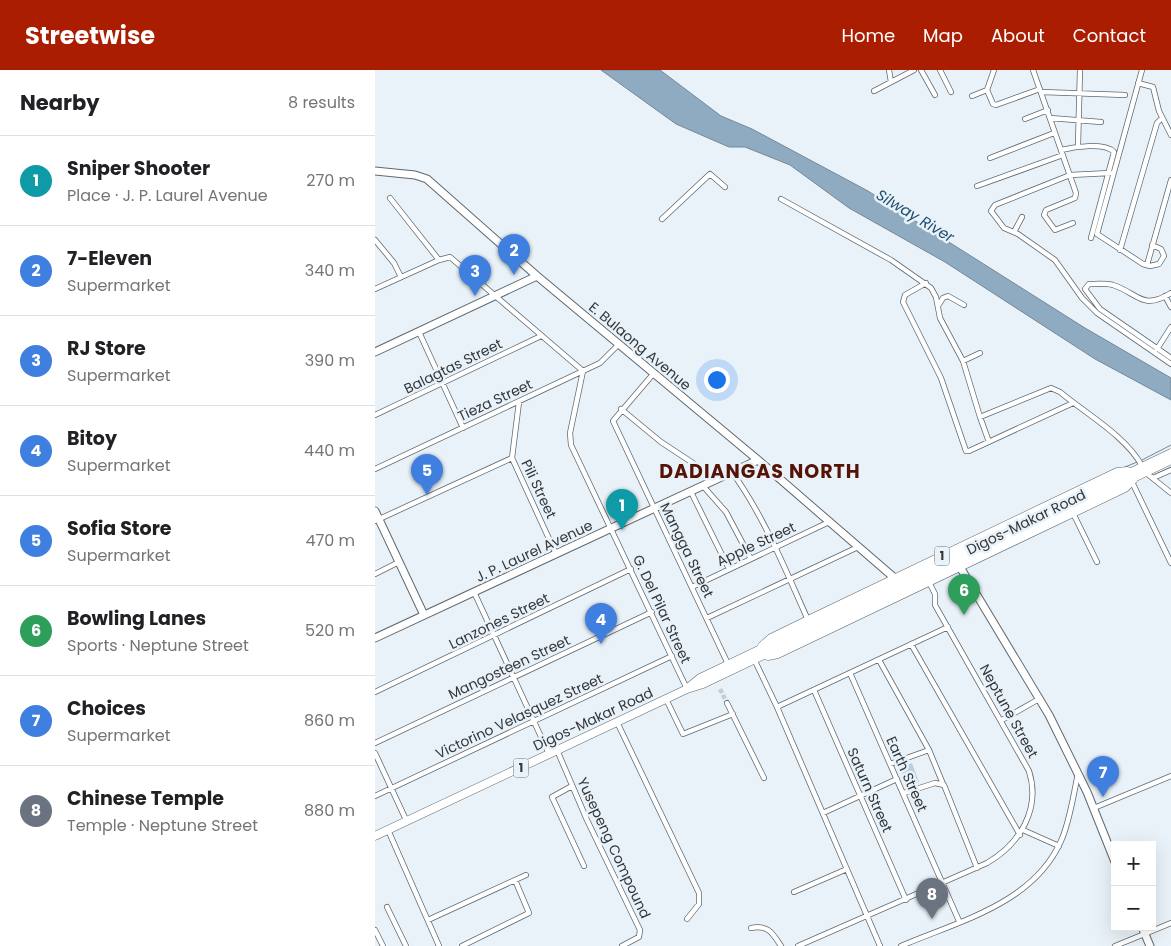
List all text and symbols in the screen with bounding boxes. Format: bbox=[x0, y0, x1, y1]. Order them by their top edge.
text: Streetwise bbox=[25, 19, 155, 52]
text: Home bbox=[841, 23, 895, 48]
text: Map bbox=[923, 23, 963, 48]
text: About bbox=[991, 23, 1045, 48]
text: Contact bbox=[1073, 23, 1146, 48]
text: Nearby bbox=[20, 88, 100, 117]
text: 8 results bbox=[288, 91, 355, 114]
text: Sniper Shooter bbox=[67, 155, 210, 182]
text: 1 bbox=[33, 169, 39, 192]
text: 270 m bbox=[306, 169, 355, 192]
text: Place · J. P. Laurel Avenue bbox=[67, 184, 268, 207]
water label: Silway River bbox=[872, 184, 959, 247]
pin: 2 bbox=[498, 234, 530, 275]
text: 7-Eleven bbox=[67, 245, 152, 272]
pin: 3 bbox=[459, 255, 491, 296]
text: 2 bbox=[31, 259, 41, 282]
text: 340 m bbox=[305, 259, 355, 282]
text: Supermarket bbox=[67, 274, 171, 297]
street label: E. Bulaong Avenue bbox=[585, 297, 696, 395]
street label: Balagtas Street bbox=[401, 334, 505, 398]
text: RJ Store bbox=[67, 335, 146, 362]
text: 3 bbox=[31, 349, 41, 372]
text: 390 m bbox=[305, 349, 355, 372]
text: Supermarket bbox=[67, 364, 171, 387]
your location bbox=[704, 367, 730, 393]
street label: Tieza Street bbox=[454, 374, 536, 426]
text: Bitoy bbox=[67, 425, 117, 452]
text: 4 bbox=[31, 439, 41, 462]
text: 440 m bbox=[304, 439, 355, 462]
text: Supermarket bbox=[67, 454, 171, 477]
pin: 5 bbox=[411, 454, 443, 495]
street label: Pili Street bbox=[517, 456, 561, 522]
district label: DADIANGAS NORTH bbox=[659, 458, 861, 485]
street label: Digos-Makar Road bbox=[963, 484, 1089, 560]
pin: 1 bbox=[606, 489, 638, 530]
street label: Mangga Street bbox=[655, 499, 719, 601]
text: Sofia Store bbox=[67, 515, 172, 542]
street label: J. P. Laurel Avenue bbox=[472, 515, 596, 587]
street label: Apple Street bbox=[713, 517, 799, 571]
text: 5 bbox=[31, 529, 41, 552]
text: 470 m bbox=[305, 529, 355, 552]
text: Supermarket bbox=[67, 544, 171, 567]
road number: 1 bbox=[935, 546, 949, 566]
street label: G. Del Pilar Street bbox=[628, 551, 696, 667]
pin: 6 bbox=[948, 574, 980, 615]
street label: Lanzones Street bbox=[445, 588, 553, 654]
pin: 4 bbox=[585, 603, 617, 644]
text: Bowling Lanes bbox=[67, 605, 206, 632]
text: 6 bbox=[31, 619, 41, 642]
text: 520 m bbox=[305, 619, 355, 642]
street label: Mangosteen Street bbox=[445, 630, 573, 704]
text: Sports · Neptune Street bbox=[67, 634, 249, 657]
street label: Neptune Street bbox=[975, 660, 1043, 762]
street label: Victorino Velasquez Street bbox=[432, 668, 606, 764]
street label: Digos-Makar Road bbox=[530, 682, 656, 756]
text: Choices bbox=[67, 695, 146, 722]
text: 7 bbox=[32, 709, 40, 732]
text: 860 m bbox=[304, 709, 355, 732]
text: Supermarket bbox=[67, 724, 171, 747]
street label: Earth Street bbox=[881, 733, 933, 815]
street label: Saturn Street bbox=[842, 745, 898, 835]
pin: 7 bbox=[1087, 756, 1119, 797]
road number: 1 bbox=[513, 758, 529, 778]
street label: Yusepeng Compound bbox=[573, 774, 655, 922]
text: Chinese Temple bbox=[67, 785, 224, 812]
text: 8 bbox=[31, 799, 41, 822]
text: 880 m bbox=[304, 799, 355, 822]
text: Temple · Neptune Street bbox=[67, 814, 258, 837]
map controls bbox=[1111, 841, 1156, 931]
button: + bbox=[1111, 841, 1156, 886]
pin: 8 bbox=[916, 878, 948, 919]
button: − bbox=[1111, 886, 1156, 931]

